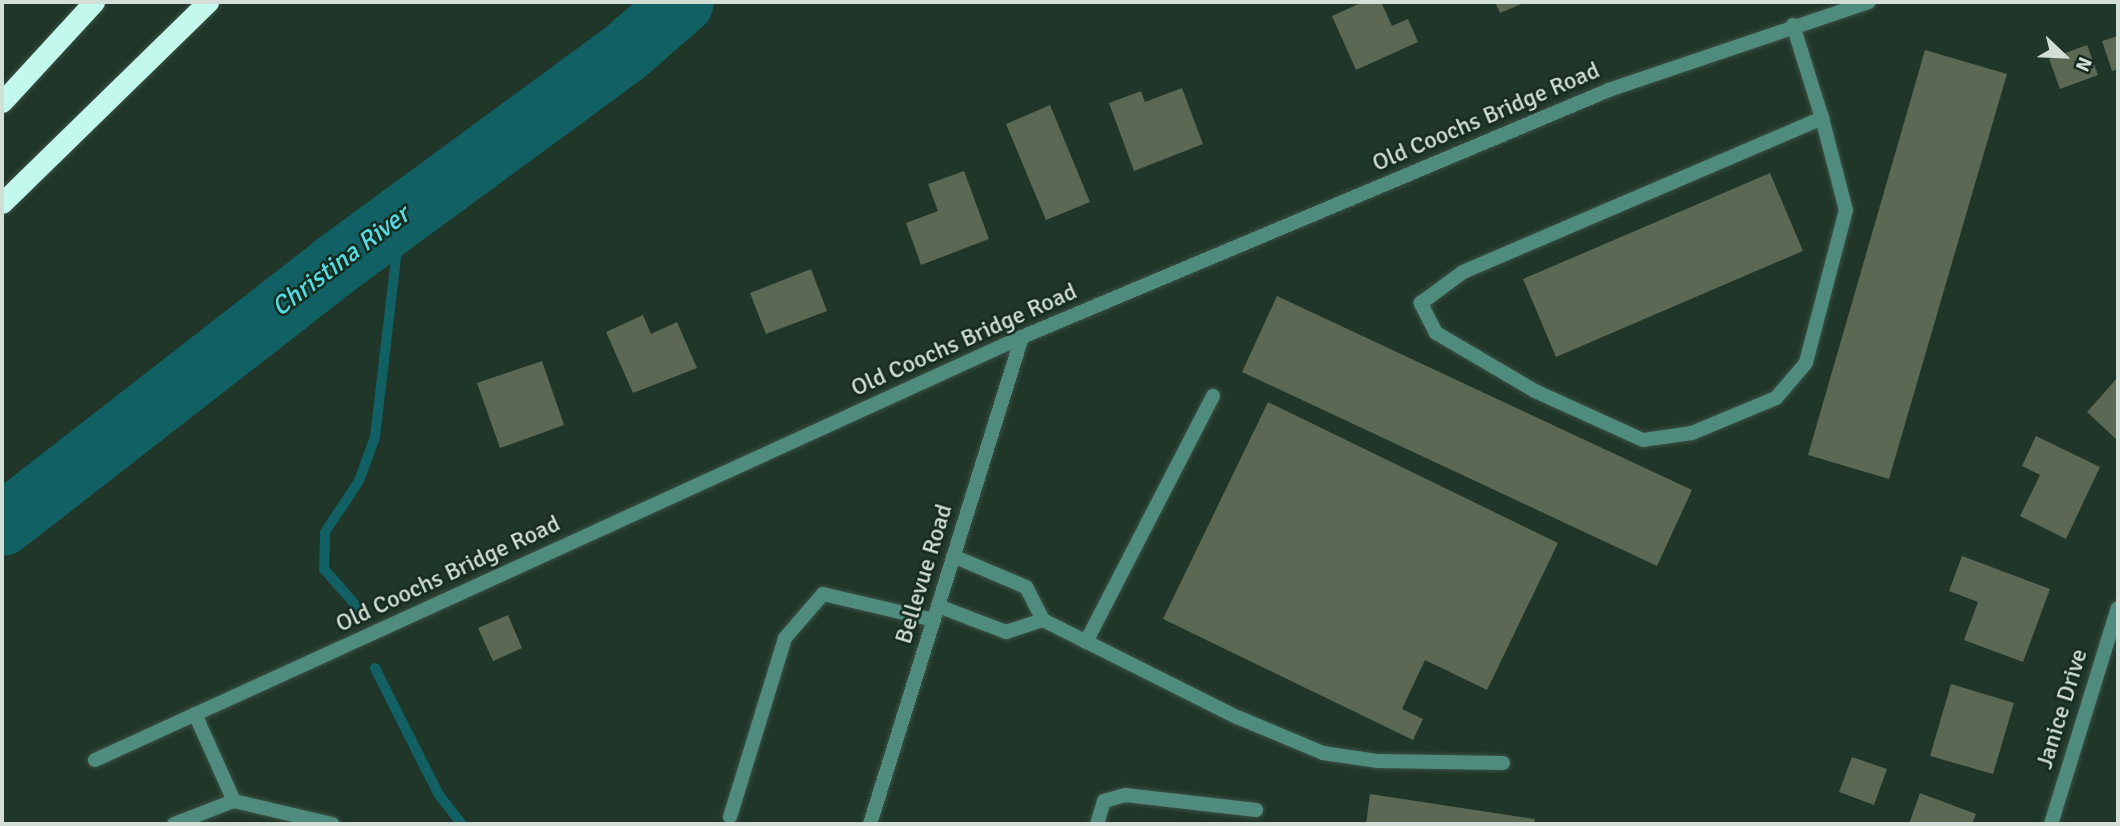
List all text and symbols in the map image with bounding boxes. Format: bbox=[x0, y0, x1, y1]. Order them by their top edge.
north arrow bbox=[2029, 21, 2099, 91]
text: N bbox=[2070, 53, 2097, 75]
street label: Old Coochs Bridge Road bbox=[1368, 56, 1604, 178]
water label: Christina River bbox=[266, 200, 416, 324]
street label: Old Coochs Bridge Road bbox=[847, 277, 1081, 403]
street label: Bellevue Road bbox=[889, 501, 959, 647]
street label: Old Coochs Bridge Road bbox=[331, 509, 565, 639]
street label: Janice Drive bbox=[2030, 645, 2094, 773]

